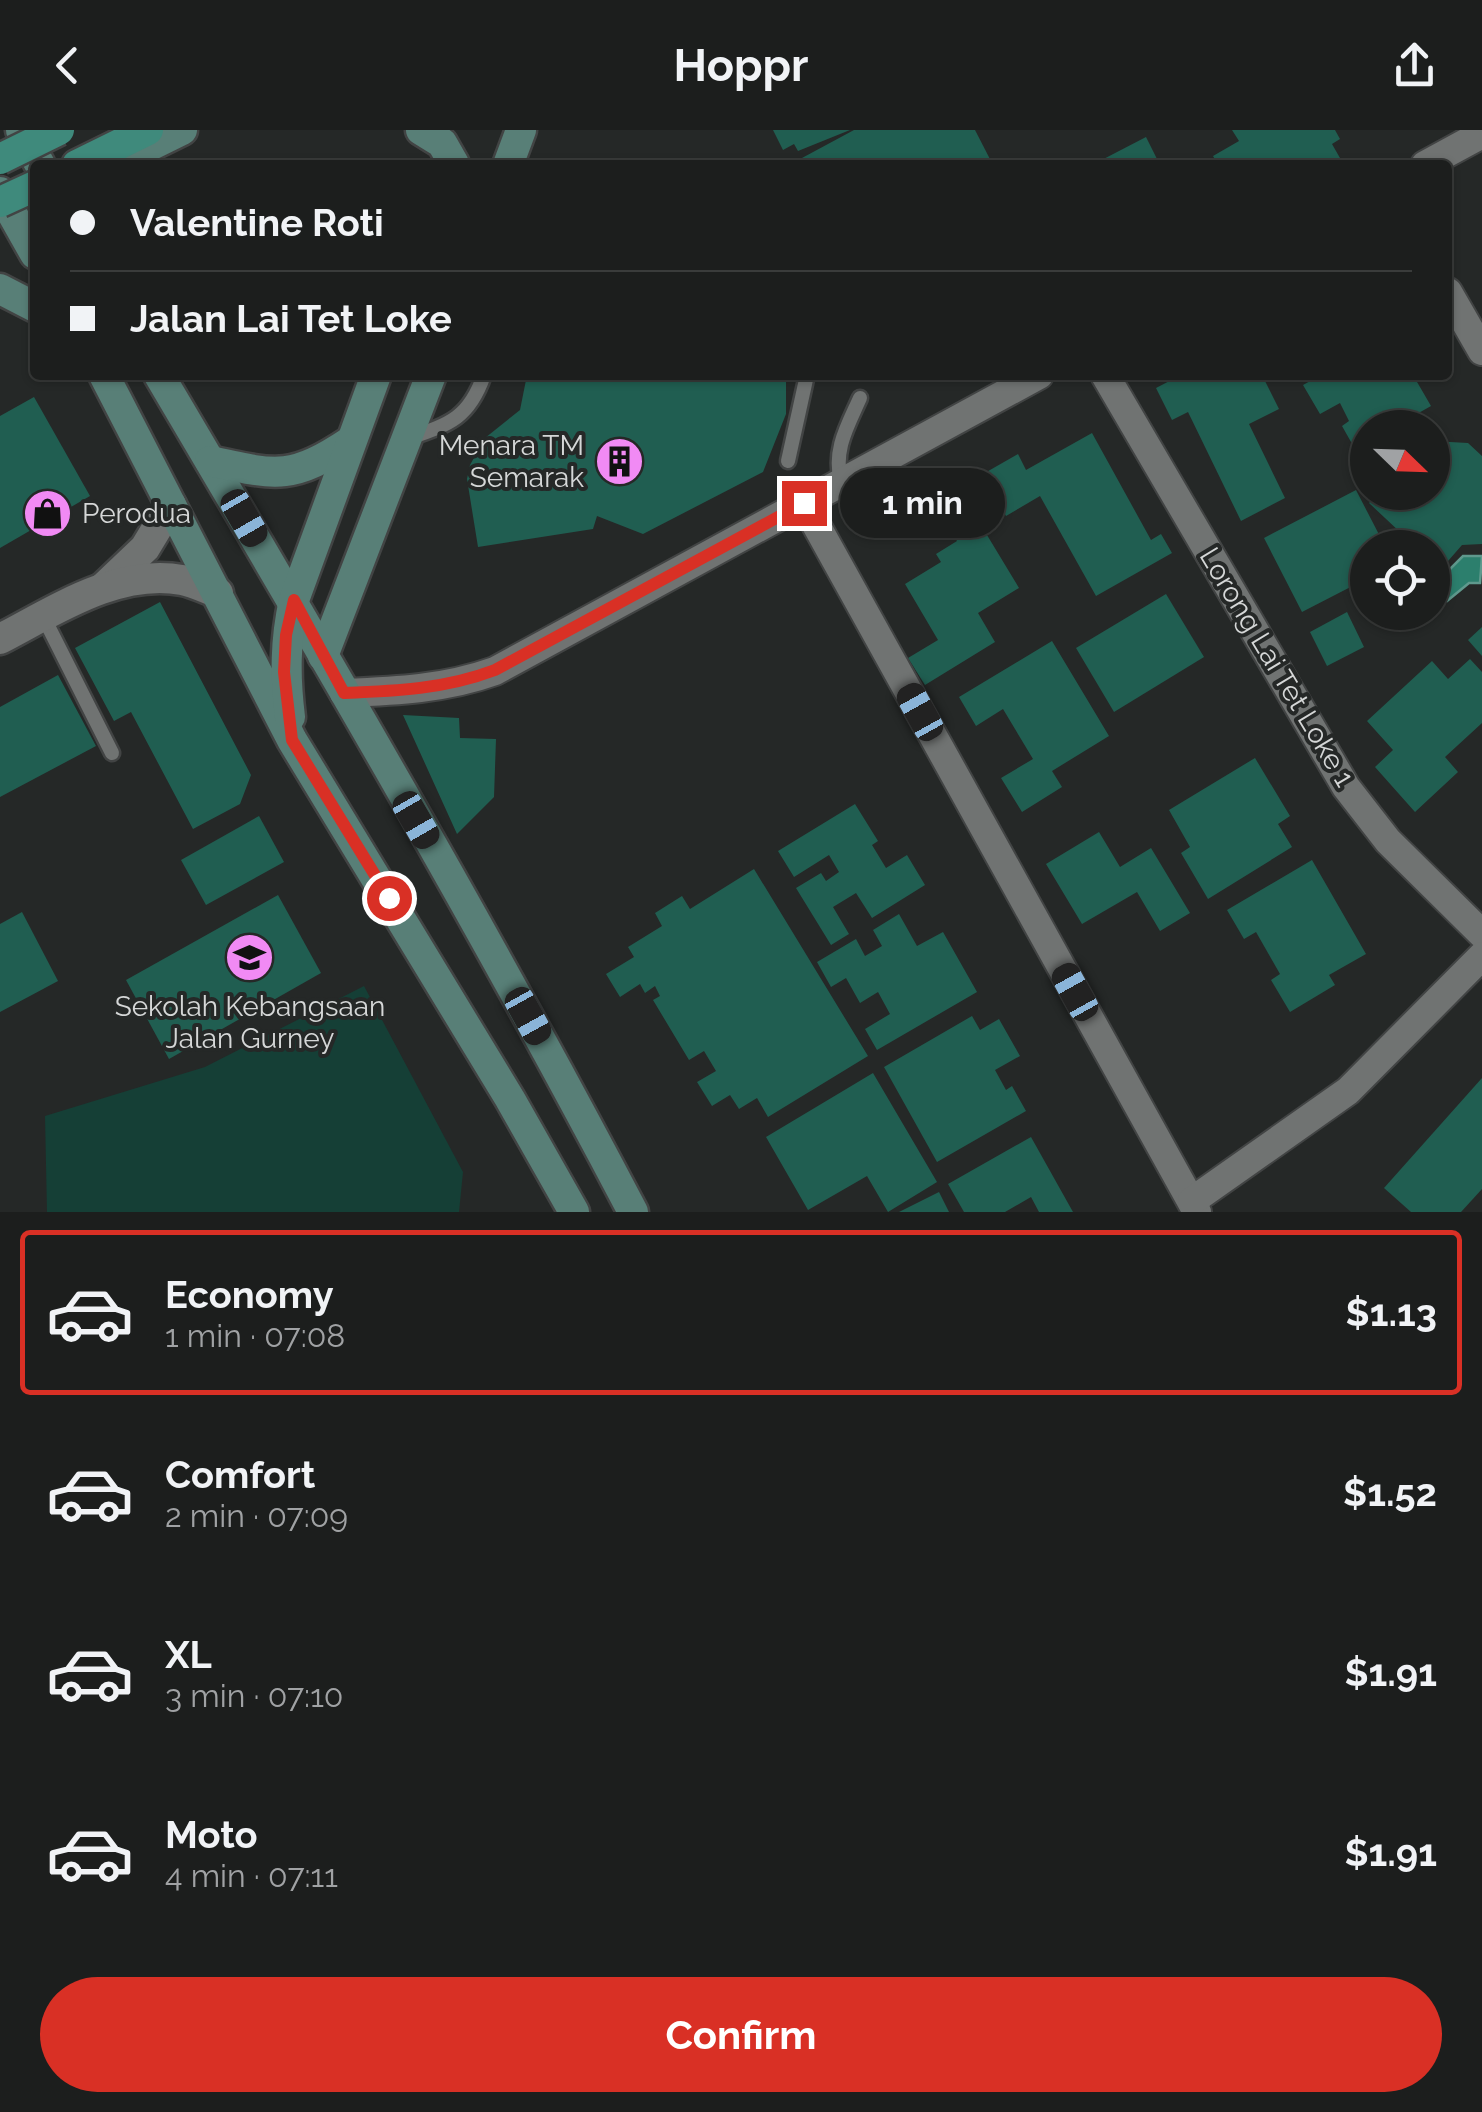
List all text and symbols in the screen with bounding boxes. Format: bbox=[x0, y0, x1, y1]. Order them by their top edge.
icon: back bbox=[40, 38, 95, 93]
icon: share bbox=[1387, 38, 1442, 93]
text: Hoppr bbox=[674, 39, 808, 92]
text: Valentine Roti bbox=[130, 200, 384, 245]
text: Jalan Lai Tet Loke bbox=[130, 296, 452, 341]
north arrow bbox=[1350, 410, 1450, 510]
map controls bbox=[1350, 410, 1450, 630]
place label: Menara TM Semarak bbox=[439, 429, 584, 494]
building icon: Menara TM Semarak bbox=[593, 435, 645, 487]
callout: 1 min bbox=[839, 468, 1004, 538]
route end bbox=[782, 481, 827, 526]
text: 1 min bbox=[882, 484, 963, 521]
car bbox=[216, 485, 272, 551]
shop icon: Perodua bbox=[21, 487, 73, 539]
place label: Perodua bbox=[82, 497, 191, 530]
button: locate bbox=[1350, 530, 1450, 630]
street label: Lorong Lai Tet Loke 1 bbox=[1193, 542, 1361, 792]
car bbox=[892, 678, 948, 746]
car bbox=[388, 787, 444, 853]
route start bbox=[367, 876, 412, 921]
school or university icon: Sekolah Kebangsaan Jalan Gurney bbox=[224, 932, 276, 984]
car bbox=[1047, 958, 1103, 1026]
car bbox=[500, 982, 556, 1050]
place label: Sekolah Kebangsaan Jalan Gurney bbox=[115, 990, 385, 1055]
icon: car bbox=[45, 1268, 135, 1358]
text: Economy bbox=[165, 1272, 334, 1317]
text: $1.13 bbox=[1346, 1290, 1437, 1335]
text: 1 min · 07:08 bbox=[165, 1317, 345, 1354]
icon: car bbox=[45, 1448, 135, 1538]
text: Comfort bbox=[165, 1452, 315, 1497]
text: $1.52 bbox=[1343, 1470, 1437, 1515]
text: 2 min · 07:09 bbox=[165, 1497, 348, 1534]
icon: car bbox=[45, 1628, 135, 1718]
text: XL bbox=[165, 1632, 212, 1677]
text: $1.91 bbox=[1344, 1650, 1437, 1695]
text: 3 min · 07:10 bbox=[165, 1677, 343, 1714]
icon: car bbox=[45, 1808, 135, 1898]
text: Moto bbox=[165, 1812, 258, 1857]
text: $1.91 bbox=[1344, 1830, 1437, 1875]
text: 4 min · 07:11 bbox=[165, 1857, 338, 1894]
button: Confirm bbox=[40, 1977, 1442, 2092]

